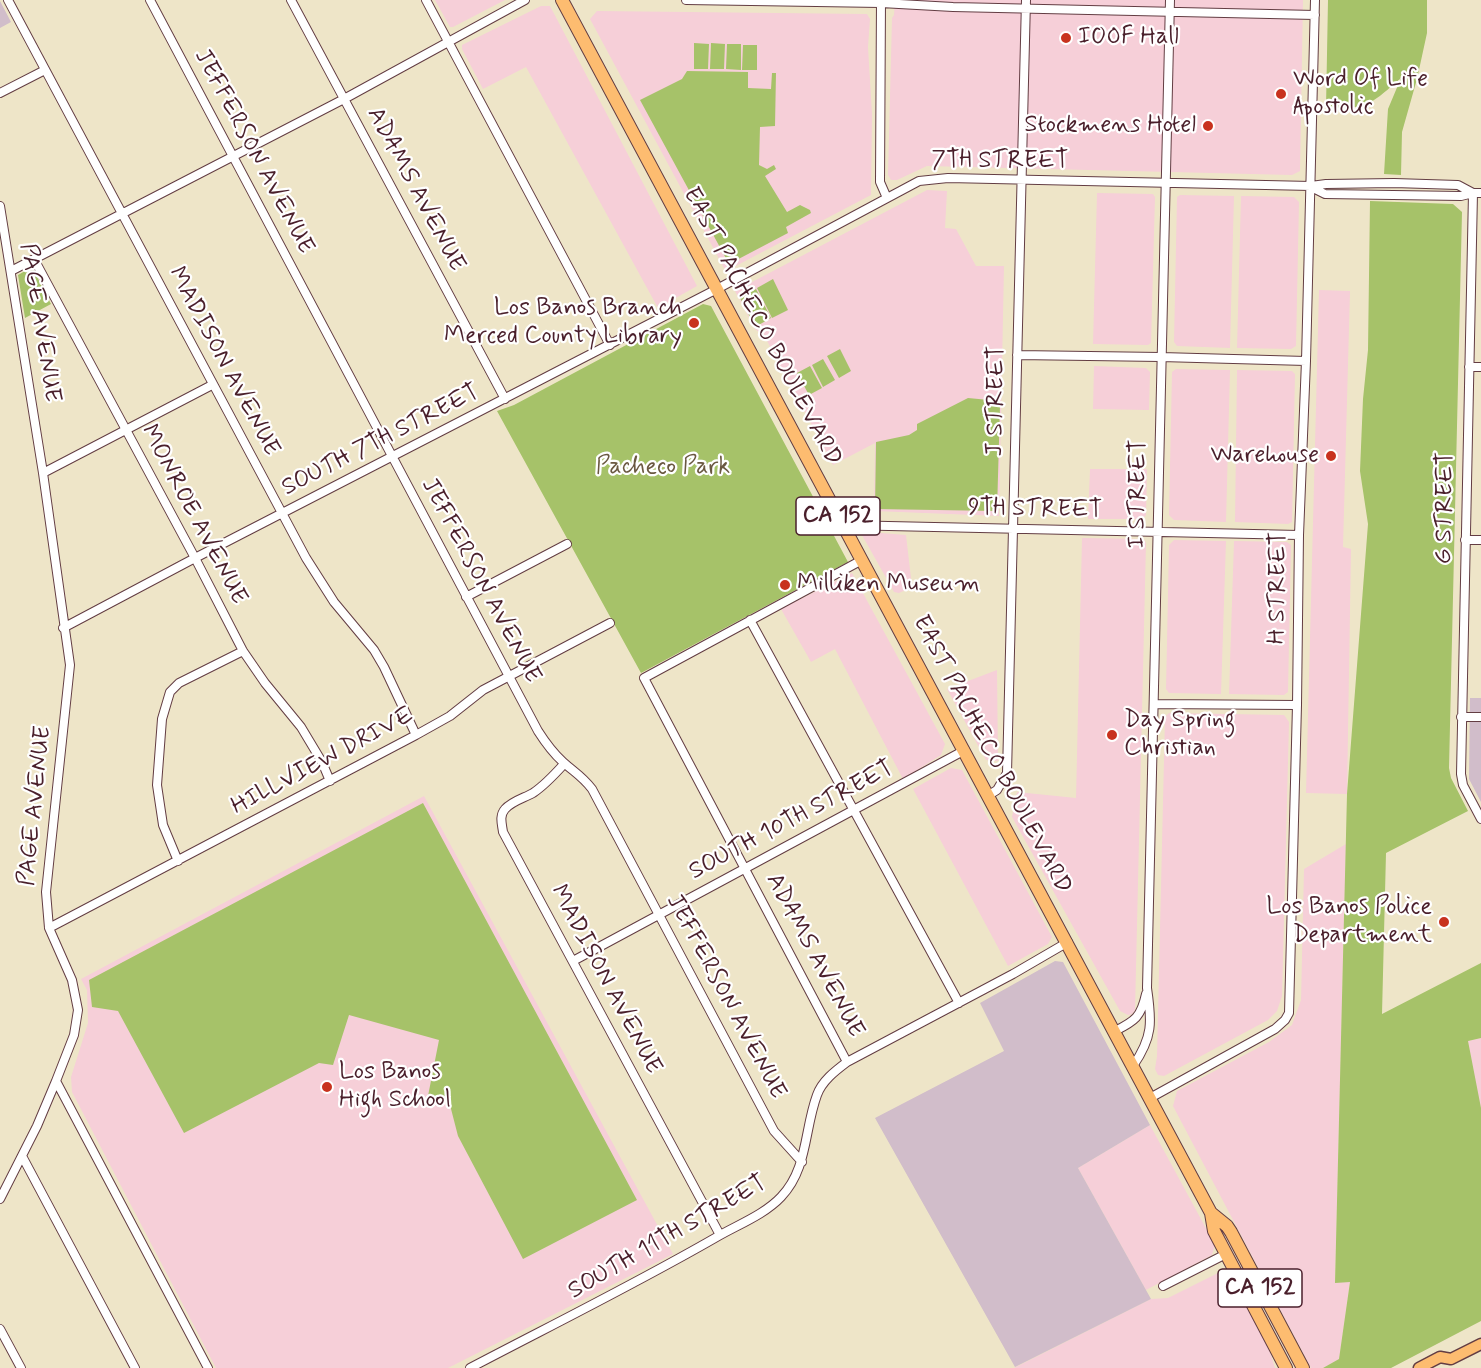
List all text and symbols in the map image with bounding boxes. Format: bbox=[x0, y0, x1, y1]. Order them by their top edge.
place label: IOOF Hall bbox=[1078, 24, 1179, 52]
marker: IOOF Hall bbox=[1059, 31, 1073, 45]
street label: JEFFERSON AVENUE bbox=[187, 45, 319, 259]
place label: Word Of Life Apostolic bbox=[1293, 66, 1428, 122]
marker: Word Of Life Apostolic bbox=[1274, 87, 1288, 101]
street label: ADAMS AVENUE bbox=[360, 103, 470, 277]
place label: Stockmens Hotel bbox=[1024, 112, 1196, 140]
marker: Stockmens Hotel bbox=[1201, 119, 1215, 133]
street label: 7TH STREET bbox=[931, 148, 1069, 176]
street label: EAST PACHECO BOULEVARD bbox=[675, 183, 847, 471]
street label: PAGE AVENUE bbox=[12, 241, 66, 405]
street label: MADISON AVENUE bbox=[161, 262, 285, 462]
place label: Los Banos Branch Merced County Library bbox=[444, 295, 682, 351]
marker: Los Banos Branch Merced County Library bbox=[687, 316, 701, 330]
street label: J STREET bbox=[982, 345, 1012, 457]
street label: SOUTH 7TH STREET bbox=[277, 379, 485, 503]
street label: MONROE AVENUE bbox=[133, 420, 253, 610]
street label: I STREET bbox=[1124, 439, 1154, 549]
place label: Warehouse bbox=[1210, 442, 1319, 470]
marker: Warehouse bbox=[1324, 449, 1338, 463]
street label: G STREET bbox=[1431, 451, 1461, 565]
park label: Pacheco Park bbox=[596, 454, 730, 482]
street label: JEFFERSON AVENUE bbox=[414, 474, 546, 688]
street label: 9TH STREET bbox=[968, 494, 1102, 526]
road number: CA 152 bbox=[796, 497, 880, 535]
street label: H STREET bbox=[1264, 531, 1294, 645]
place label: Milliken Museum bbox=[797, 571, 980, 599]
marker: Milliken Museum bbox=[778, 578, 792, 592]
street label: EAST PACHECO BOULEVARD bbox=[905, 611, 1077, 899]
street label: HILLVIEW DRIVE bbox=[227, 702, 419, 822]
place label: Day Spring Christian bbox=[1124, 707, 1235, 763]
street label: PAGE AVENUE bbox=[13, 725, 59, 887]
marker: Day Spring Christian bbox=[1105, 728, 1119, 742]
street label: SOUTH 10TH STREET bbox=[685, 755, 899, 887]
street label: ADAMS AVENUE bbox=[759, 869, 869, 1043]
street label: MADISON AVENUE bbox=[543, 880, 667, 1080]
street label: JEFFERSON AVENUE bbox=[659, 890, 791, 1104]
place label: Los Banos Police Department bbox=[1266, 894, 1432, 950]
marker: Los Banos Police Department bbox=[1437, 915, 1451, 929]
place label: Los Banos High School bbox=[339, 1059, 451, 1115]
marker: Los Banos High School bbox=[320, 1080, 334, 1094]
street label: SOUTH 11TH STREET bbox=[564, 1169, 772, 1307]
road number: CA 152 bbox=[1218, 1269, 1302, 1307]

